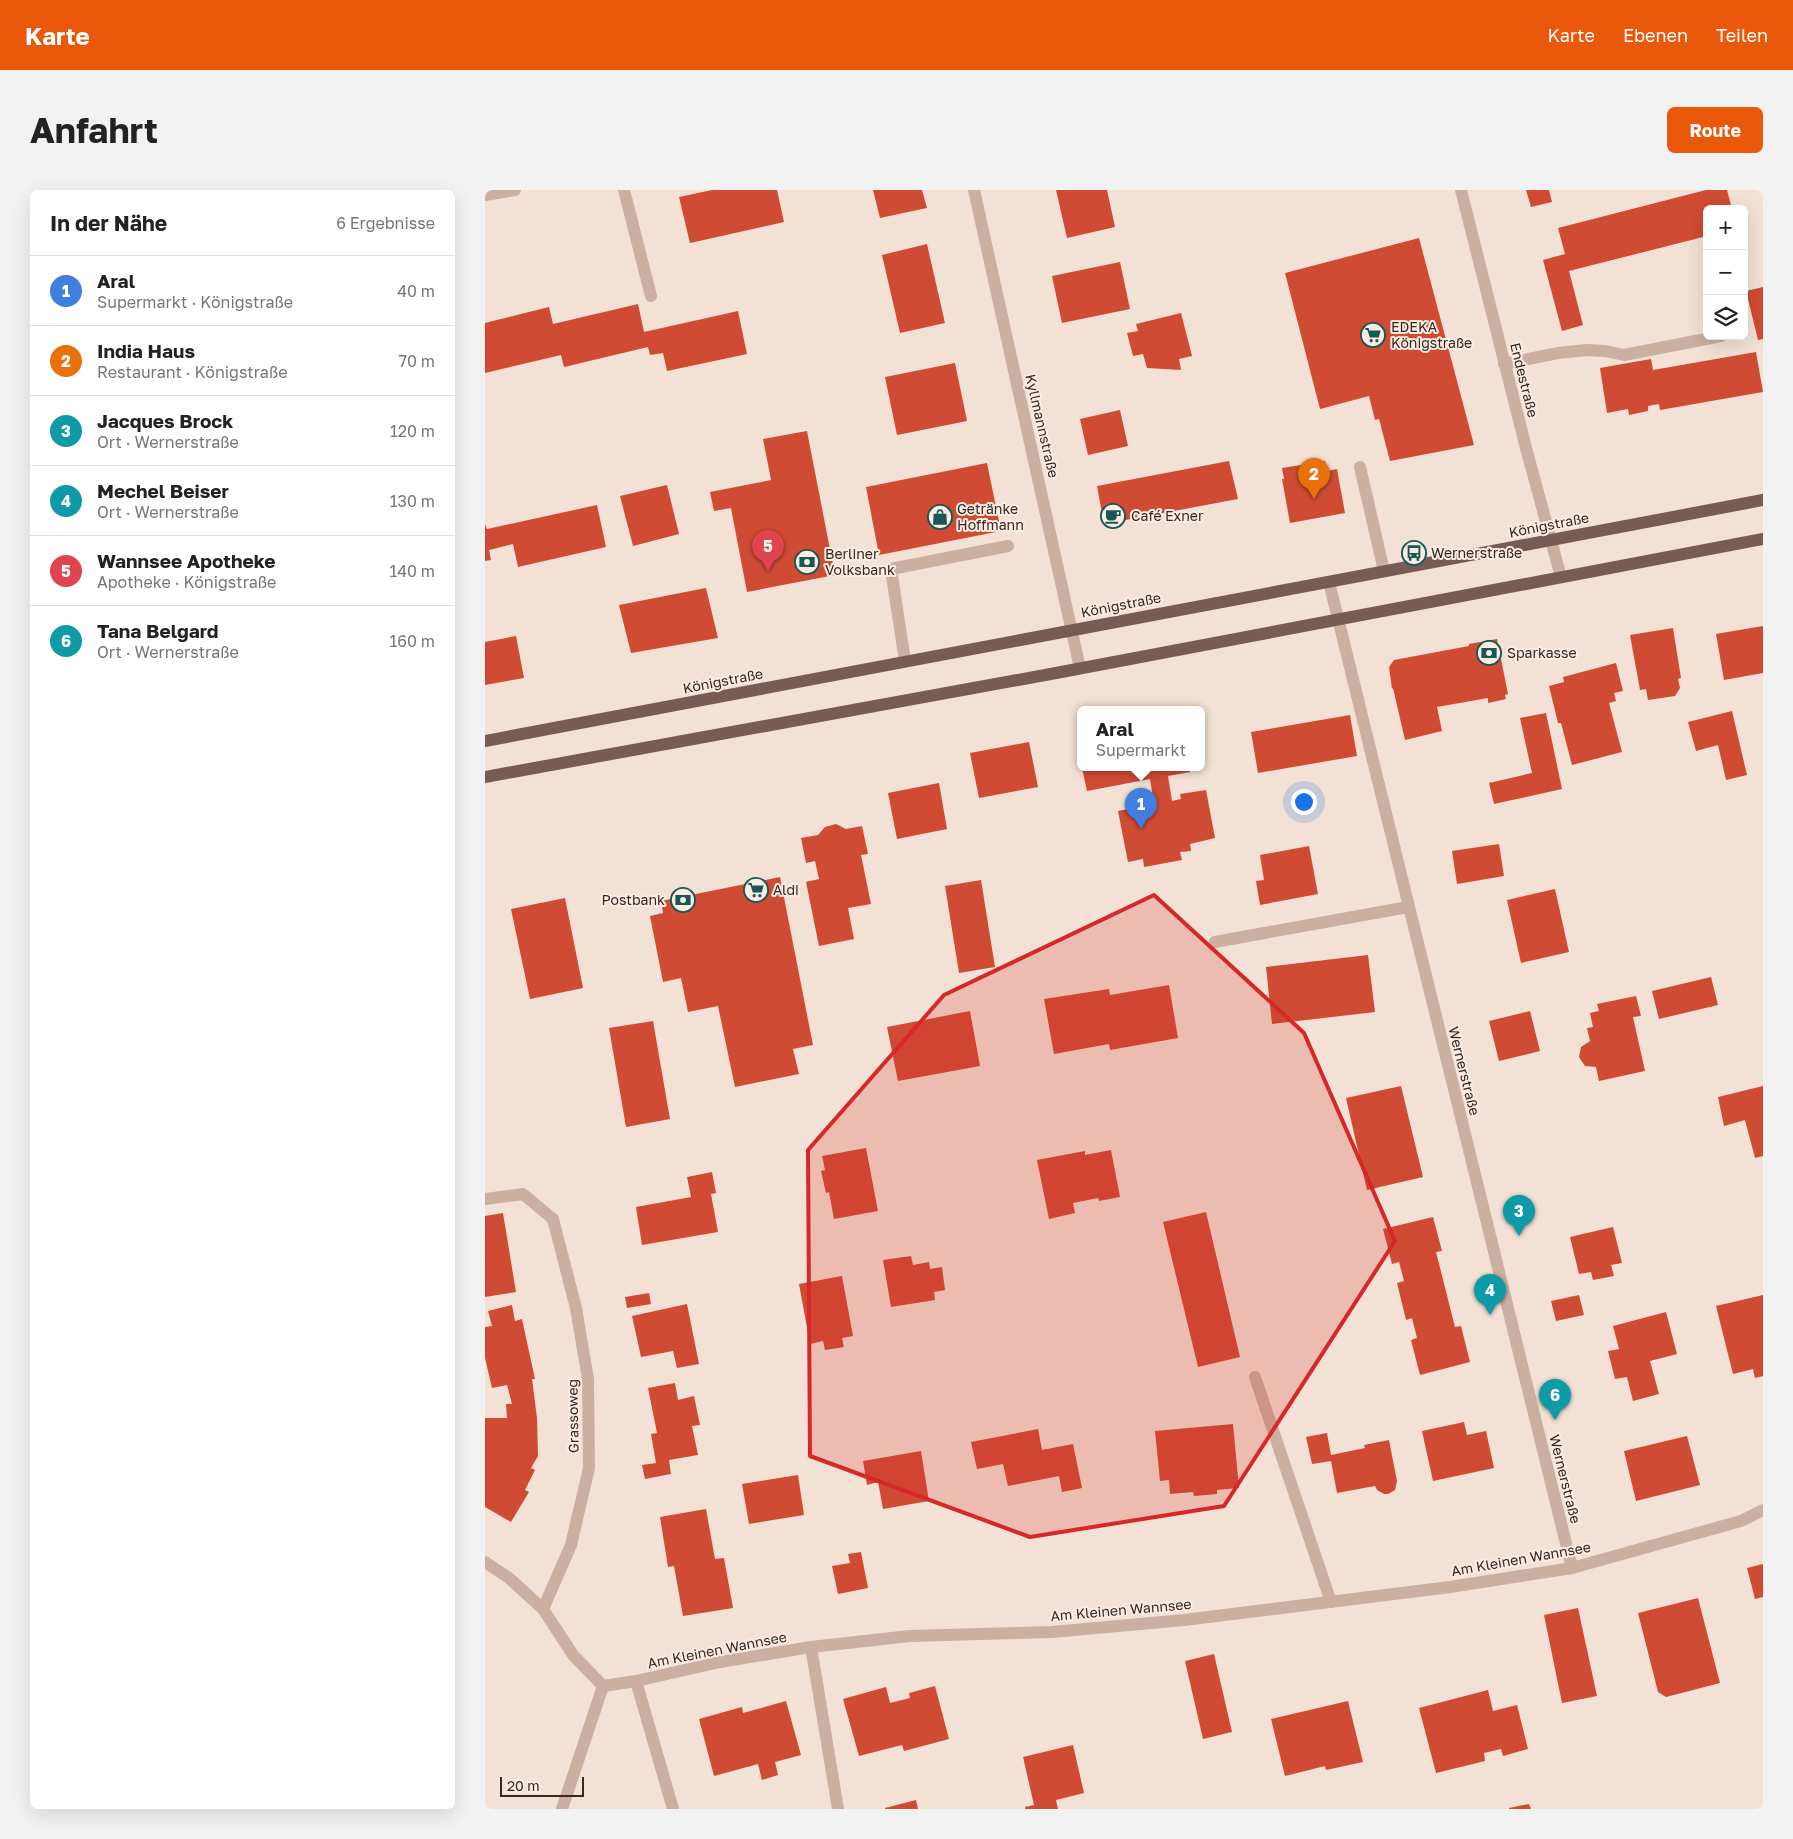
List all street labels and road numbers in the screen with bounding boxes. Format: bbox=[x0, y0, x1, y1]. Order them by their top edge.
street label: Endestraße bbox=[1507, 341, 1542, 419]
street label: Kyllmannstraße bbox=[1022, 372, 1063, 479]
street label: Königstraße bbox=[1507, 508, 1590, 541]
street label: Königstraße bbox=[1079, 588, 1162, 621]
street label: Königstraße bbox=[681, 664, 764, 697]
street label: Wernerstraße bbox=[1445, 1025, 1484, 1117]
street label: Grassoweg bbox=[563, 1379, 582, 1453]
street label: Wernerstraße bbox=[1546, 1433, 1585, 1525]
street label: Am Kleinen Wannsee bbox=[1450, 1538, 1592, 1579]
street label: Am Kleinen Wannsee bbox=[1050, 1595, 1192, 1624]
street label: Am Kleinen Wannsee bbox=[646, 1628, 788, 1671]

